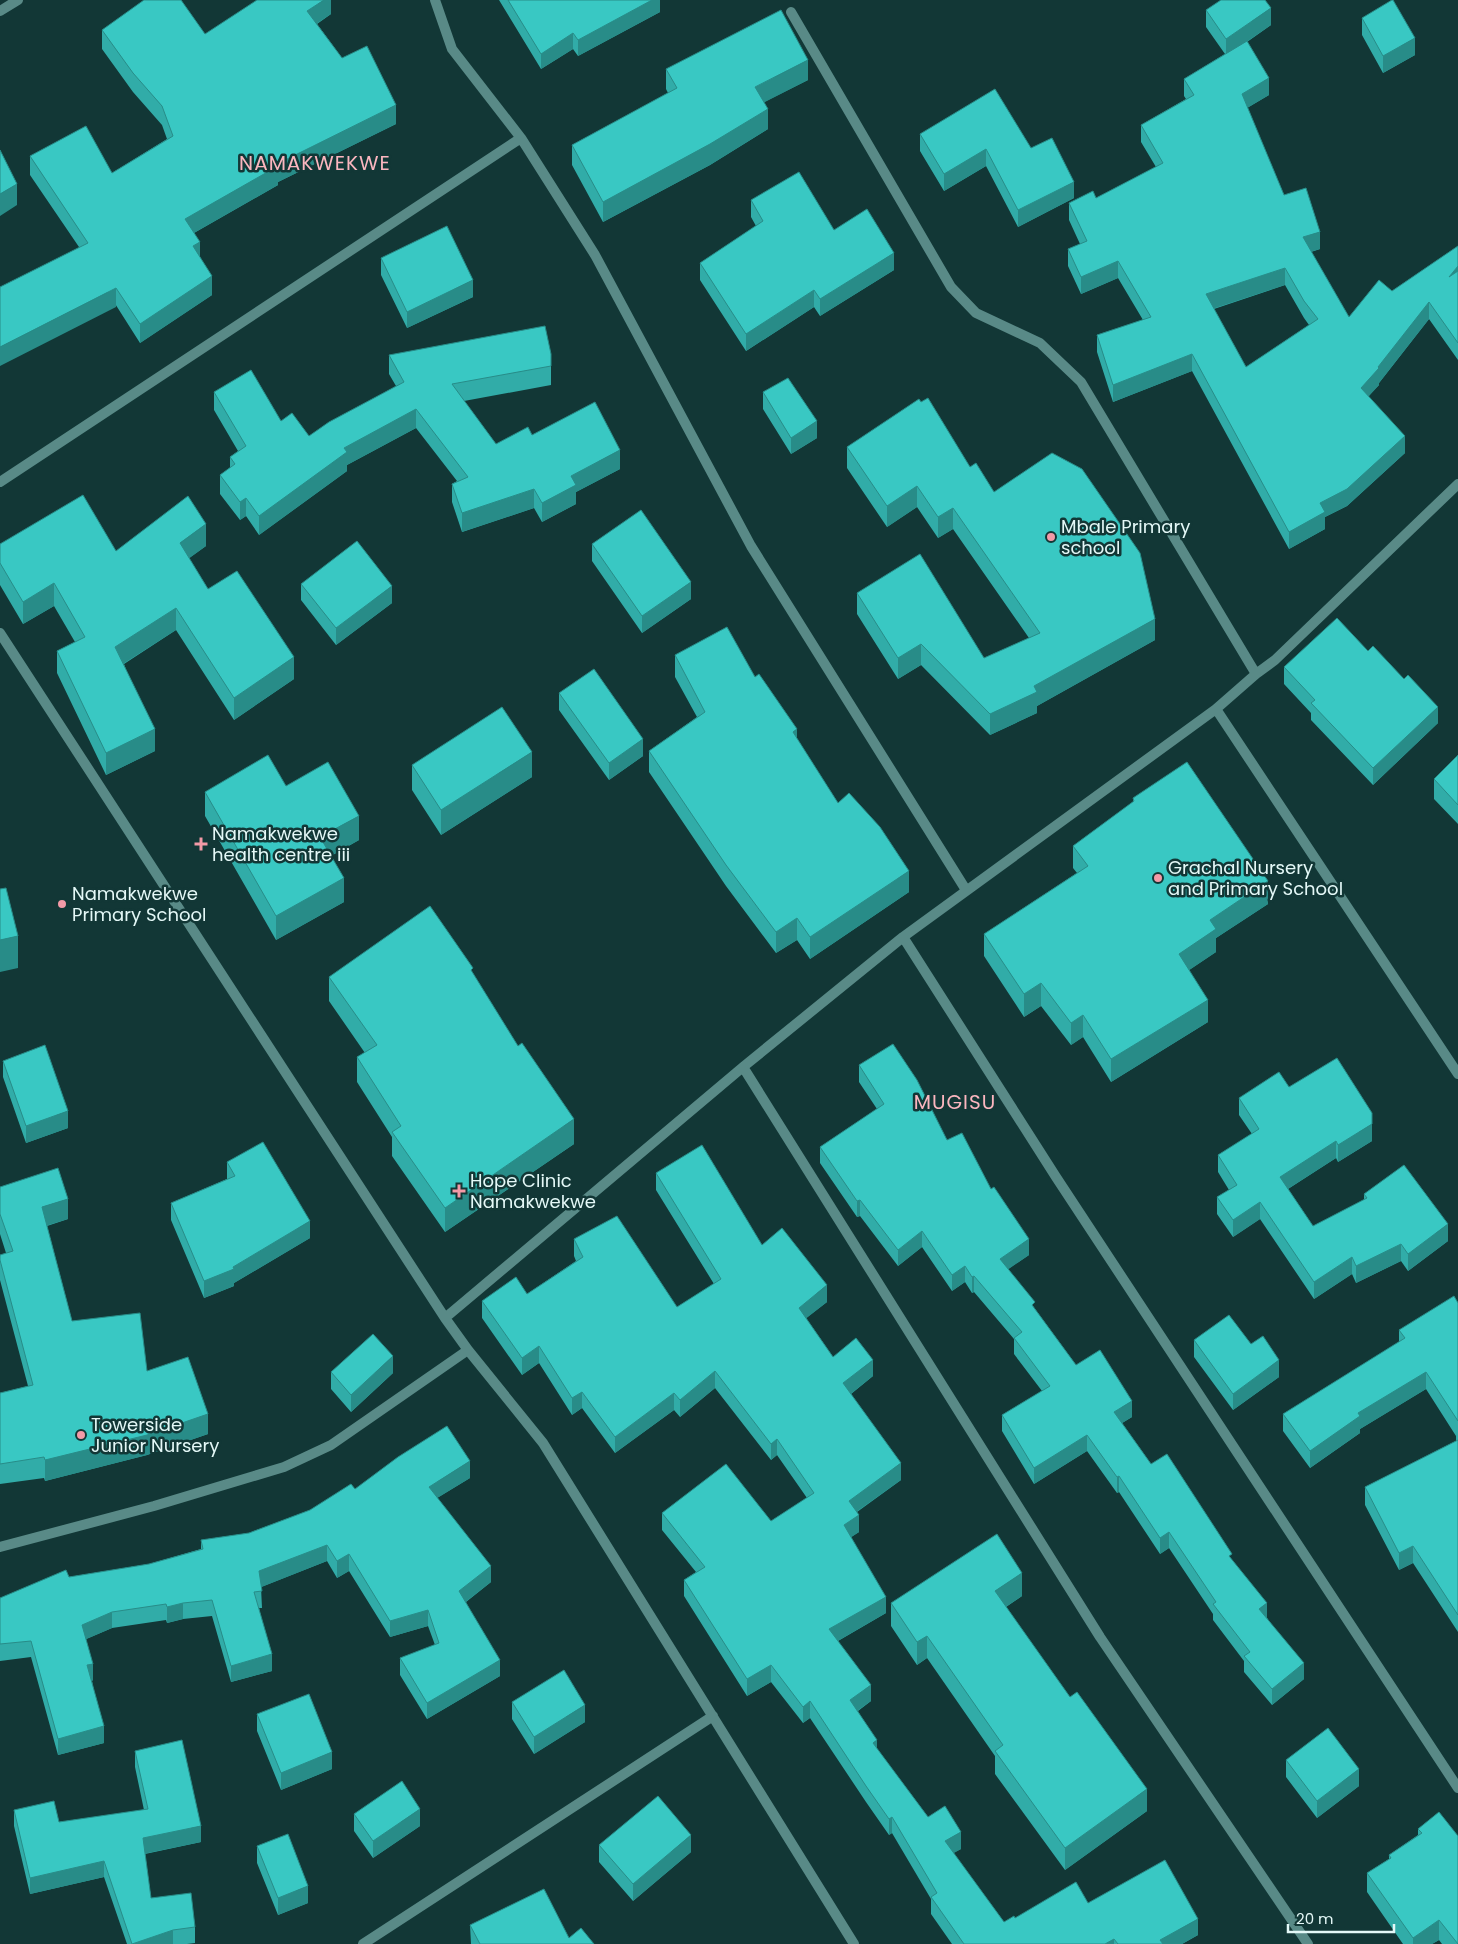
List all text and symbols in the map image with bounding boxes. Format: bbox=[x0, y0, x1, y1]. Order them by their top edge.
district label: NAMAKWEKWE bbox=[239, 149, 391, 177]
place label: Mbale Primary school bbox=[1061, 514, 1190, 560]
marker: Mbale Primary school bbox=[1045, 531, 1057, 543]
place label: Namakwekwe health centre iii bbox=[212, 821, 350, 867]
marker: Namakwekwe health centre iii bbox=[194, 837, 208, 851]
place label: Grachal Nursery and Primary School bbox=[1168, 855, 1343, 901]
marker: Grachal Nursery and Primary School bbox=[1152, 872, 1164, 884]
place label: Namakwekwe Primary School bbox=[72, 881, 206, 927]
marker: Namakwekwe Primary School bbox=[56, 898, 68, 910]
district label: MUGISU bbox=[914, 1088, 996, 1116]
place label: Hope Clinic Namakwekwe bbox=[470, 1168, 596, 1214]
marker: Hope Clinic Namakwekwe bbox=[452, 1184, 466, 1198]
place label: Towerside Junior Nursery bbox=[91, 1412, 219, 1458]
marker: Towerside Junior Nursery bbox=[75, 1429, 87, 1441]
scale bar bbox=[1288, 1902, 1394, 1934]
text: 20 m bbox=[1296, 1908, 1334, 1929]

